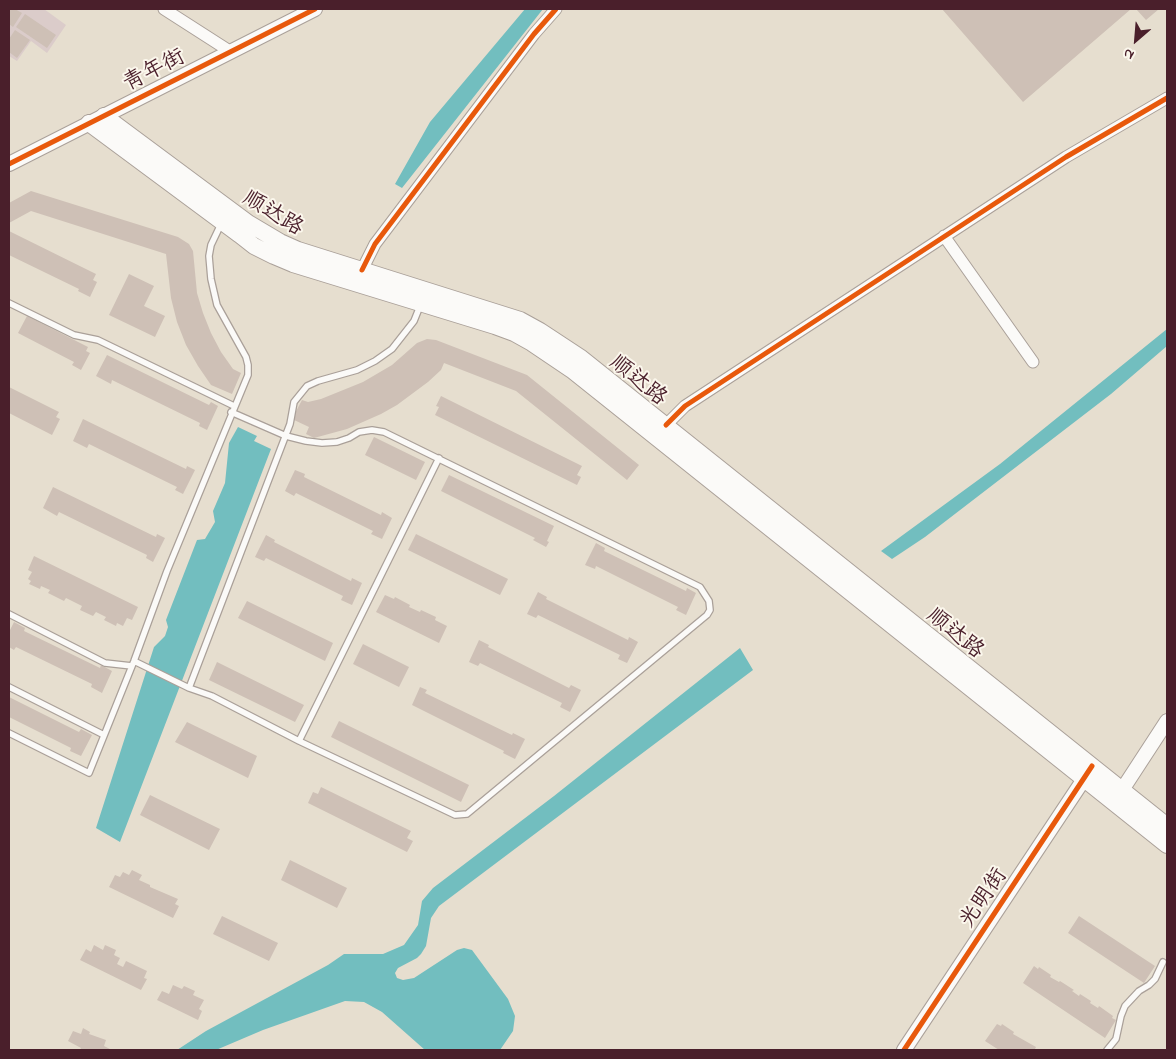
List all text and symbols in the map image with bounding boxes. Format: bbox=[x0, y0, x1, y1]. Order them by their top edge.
north arrow bbox=[1111, 15, 1161, 65]
text: N bbox=[1120, 42, 1138, 65]
street label: 青年街 bbox=[120, 45, 190, 99]
street label: 顺达路 bbox=[237, 187, 307, 243]
street label: 顺达路 bbox=[603, 351, 671, 413]
street label: 顺达路 bbox=[920, 604, 988, 666]
street label: 光明街 bbox=[956, 864, 1014, 934]

